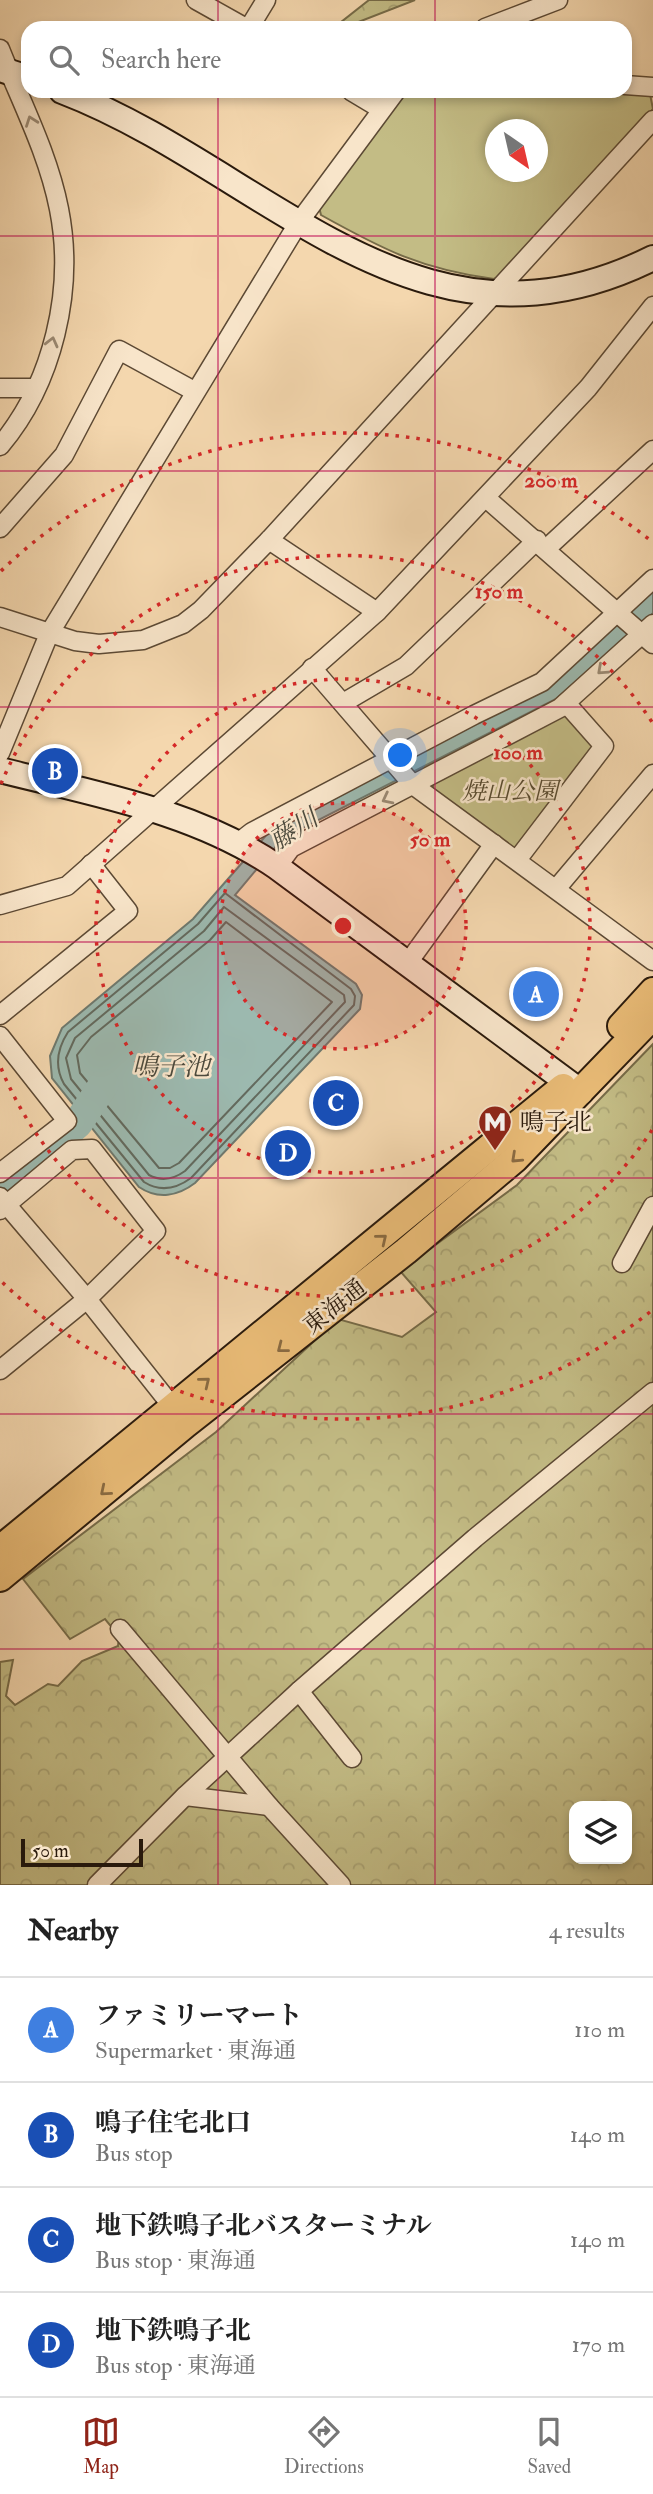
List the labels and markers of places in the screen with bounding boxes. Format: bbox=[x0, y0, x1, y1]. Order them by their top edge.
pin: B bbox=[32, 745, 78, 797]
centre of rings bbox=[331, 914, 355, 938]
pin: A bbox=[513, 968, 559, 1020]
pin: C bbox=[313, 1077, 359, 1129]
metro station icon: 鳴子北 bbox=[476, 1103, 514, 1152]
place label: 鳴子北 bbox=[520, 1107, 592, 1138]
pin: D bbox=[265, 1127, 311, 1179]

